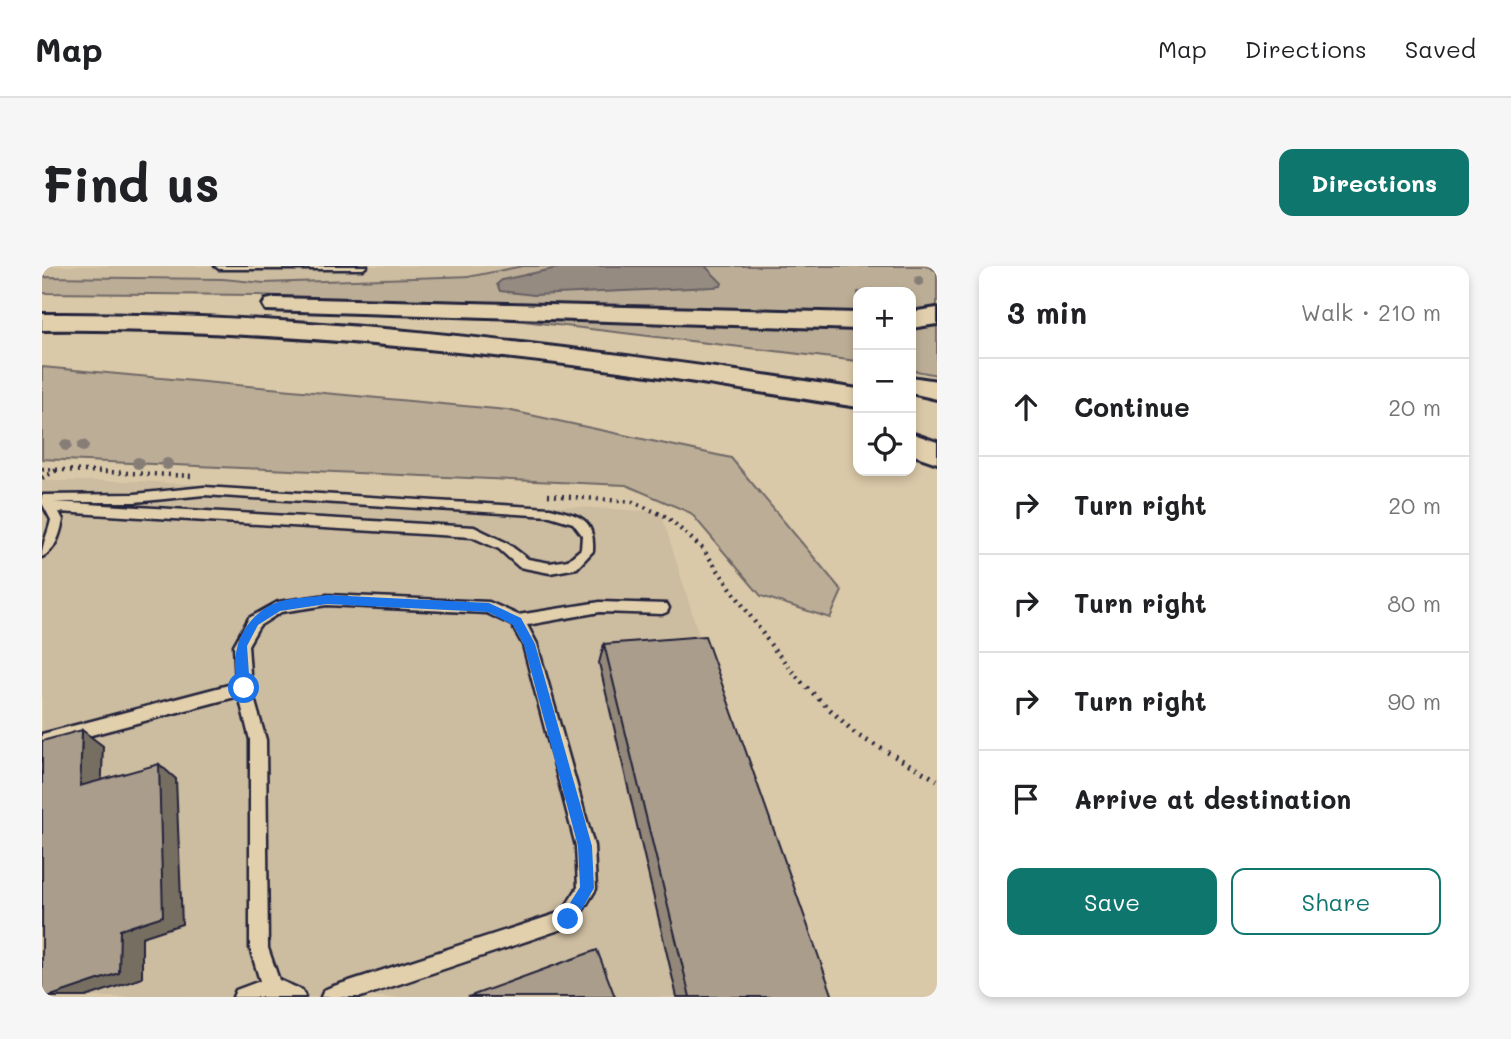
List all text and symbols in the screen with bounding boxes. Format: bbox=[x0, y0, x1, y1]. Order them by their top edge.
text: Map bbox=[35, 27, 103, 70]
text: Map bbox=[1158, 33, 1207, 64]
text: Directions bbox=[1245, 33, 1367, 64]
text: Saved bbox=[1405, 33, 1476, 64]
button: Directions bbox=[1279, 149, 1469, 216]
text: Find us bbox=[42, 151, 220, 214]
map controls bbox=[853, 287, 916, 476]
button: + bbox=[853, 287, 916, 350]
text: 3 min bbox=[1007, 292, 1087, 332]
text: Walk · 210 m bbox=[1301, 297, 1441, 327]
button: − bbox=[853, 350, 916, 413]
icon: ahead bbox=[1007, 388, 1045, 426]
text: Continue bbox=[1074, 390, 1190, 424]
text: 20 m bbox=[1388, 392, 1441, 422]
button: locate bbox=[853, 413, 916, 476]
icon: right bbox=[1007, 486, 1045, 524]
text: Turn right bbox=[1074, 488, 1207, 522]
text: 20 m bbox=[1388, 490, 1441, 520]
icon: right bbox=[1007, 584, 1045, 622]
text: Turn right bbox=[1074, 586, 1207, 620]
text: 80 m bbox=[1387, 588, 1441, 618]
route start bbox=[228, 672, 259, 703]
icon: right bbox=[1007, 682, 1045, 720]
text: Turn right bbox=[1074, 684, 1207, 718]
text: 90 m bbox=[1388, 686, 1441, 716]
icon: arrive bbox=[1007, 780, 1045, 818]
text: Arrive at destination bbox=[1074, 782, 1351, 816]
button: Save bbox=[1007, 868, 1217, 935]
button: Share bbox=[1231, 868, 1441, 935]
route end bbox=[552, 903, 583, 934]

